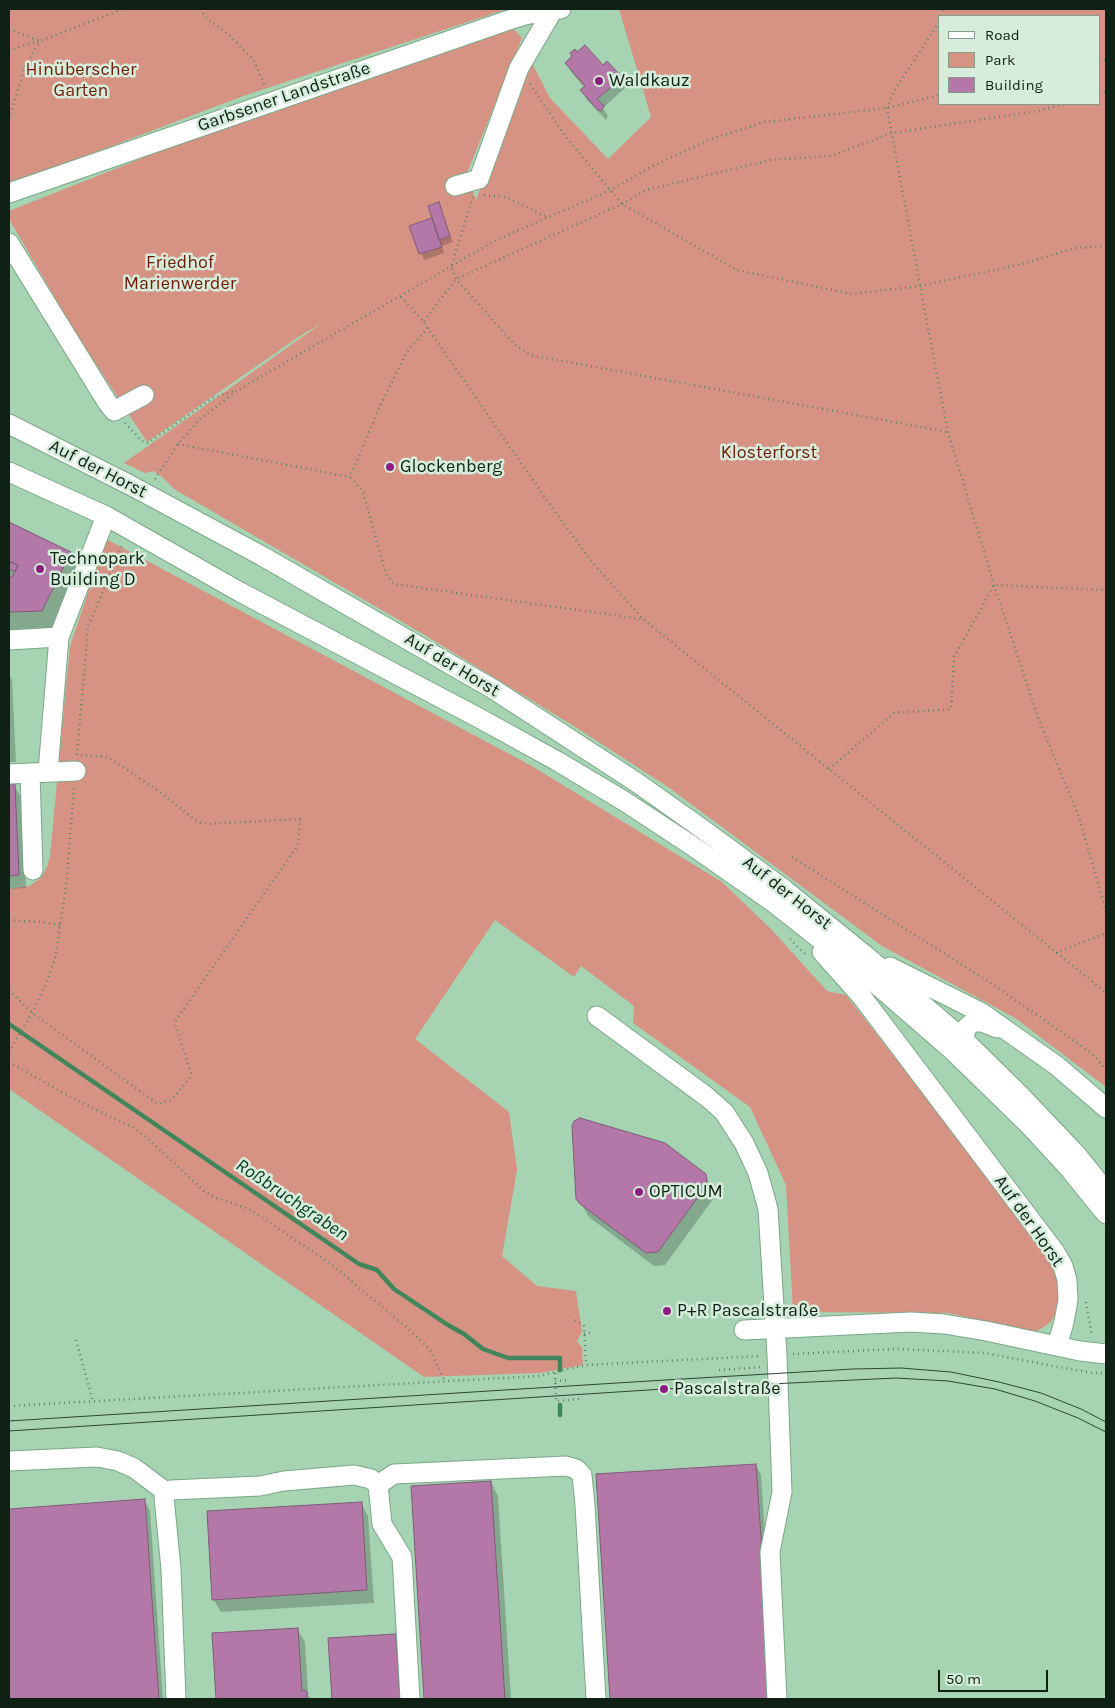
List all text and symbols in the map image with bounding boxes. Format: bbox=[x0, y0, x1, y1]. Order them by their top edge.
legend bbox=[938, 15, 1100, 105]
text: Road bbox=[985, 26, 1020, 44]
text: Park bbox=[985, 51, 1015, 69]
street label: Garbsener Landstraße bbox=[195, 57, 373, 137]
park label: Hinüberscher Garten bbox=[26, 59, 136, 102]
place label: Waldkauz bbox=[609, 70, 690, 92]
marker: Waldkauz bbox=[593, 75, 605, 87]
text: Building bbox=[985, 76, 1043, 94]
park label: Friedhof Marienwerder bbox=[124, 252, 236, 294]
street label: Auf der Horst bbox=[45, 435, 151, 503]
park label: Klosterforst bbox=[721, 442, 817, 464]
place label: Glockenberg bbox=[400, 456, 502, 478]
marker: Glockenberg bbox=[384, 461, 396, 473]
place label: Technopark Building D bbox=[50, 548, 145, 590]
marker: Technopark Building D bbox=[34, 563, 46, 575]
street label: Auf der Horst bbox=[401, 628, 503, 702]
street label: Auf der Horst bbox=[738, 852, 836, 934]
water label: Roßbruchgraben bbox=[231, 1154, 353, 1246]
street label: Auf der Horst bbox=[989, 1171, 1069, 1271]
place label: OPTICUM bbox=[649, 1181, 723, 1203]
marker: OPTICUM bbox=[633, 1186, 645, 1198]
place label: P+R Pascalstraße bbox=[677, 1300, 818, 1322]
marker: P+R Pascalstraße bbox=[661, 1305, 673, 1317]
place label: Pascalstraße bbox=[674, 1378, 780, 1400]
marker: Pascalstraße bbox=[658, 1383, 670, 1395]
scale bar bbox=[940, 1660, 1050, 1692]
text: 50 m bbox=[946, 1670, 981, 1688]

